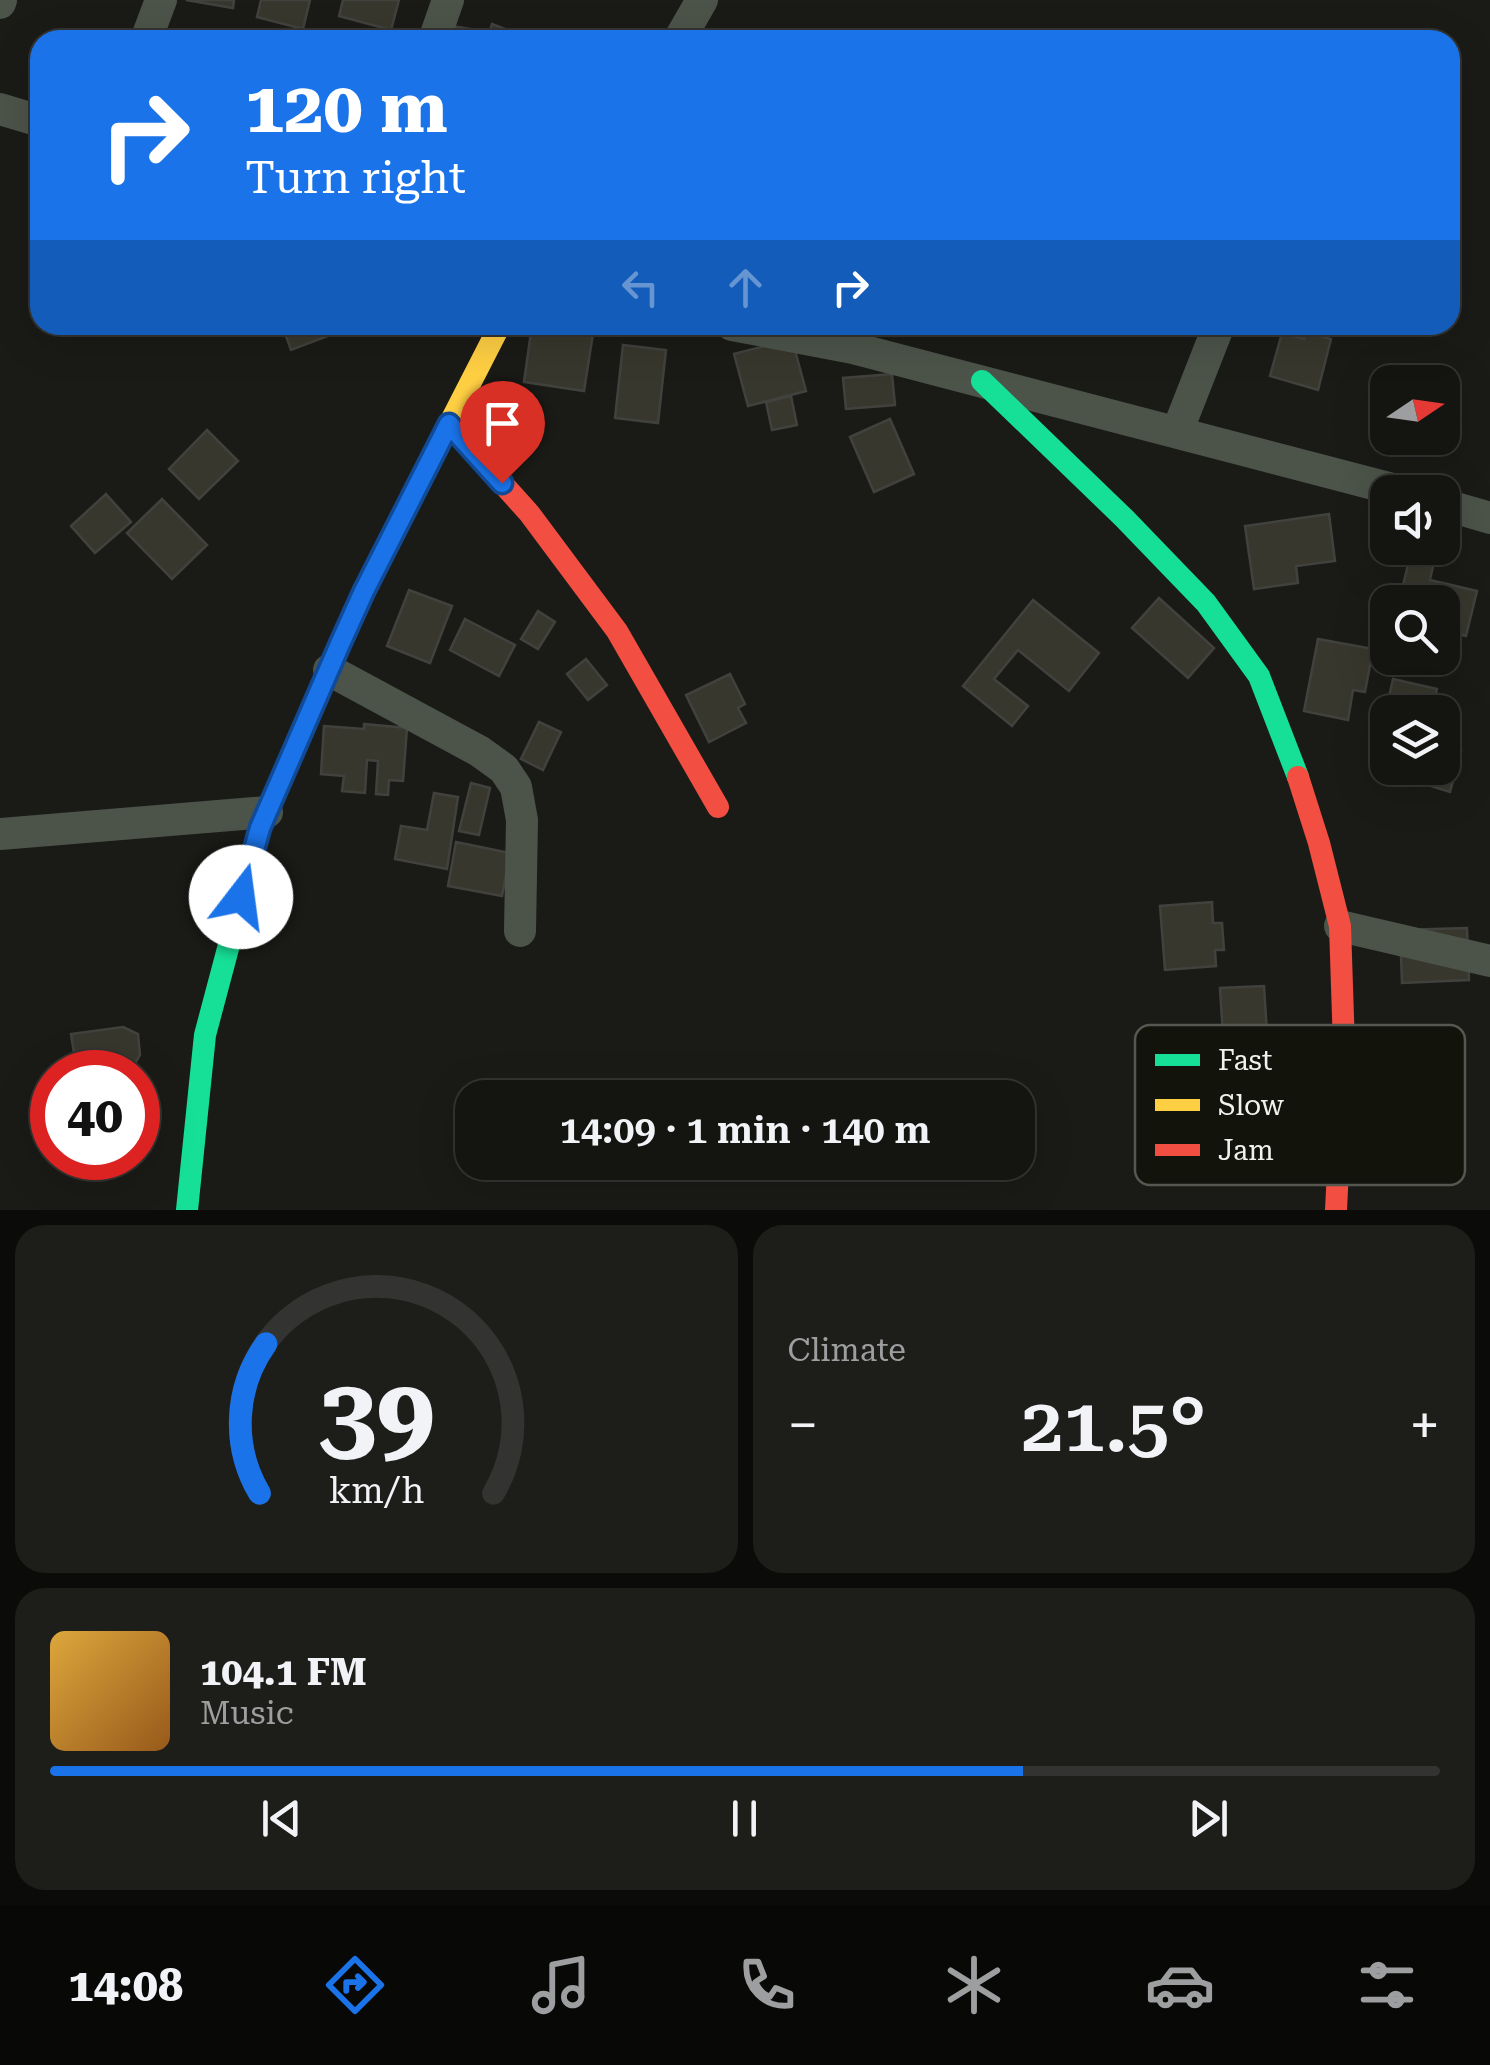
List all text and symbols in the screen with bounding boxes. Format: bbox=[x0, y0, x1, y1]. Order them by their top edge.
text: 120 m bbox=[245, 67, 448, 149]
icon: right bbox=[80, 70, 210, 200]
text: Turn right bbox=[245, 151, 466, 204]
icon: left bbox=[613, 260, 668, 315]
icon: ahead bbox=[718, 260, 773, 315]
icon: right bbox=[823, 260, 878, 315]
north arrow bbox=[1370, 365, 1460, 455]
map controls bbox=[1370, 365, 1460, 785]
pin bbox=[460, 381, 545, 484]
icon: arrive bbox=[475, 396, 530, 451]
button: sound bbox=[1370, 475, 1460, 565]
button: search bbox=[1370, 585, 1460, 675]
button: layers bbox=[1370, 695, 1460, 785]
position arrow bbox=[189, 845, 293, 949]
legend bbox=[1135, 1025, 1465, 1185]
text: Fast bbox=[1218, 1044, 1272, 1077]
speed limit sign: 40 bbox=[30, 1050, 160, 1180]
text: Slow bbox=[1218, 1089, 1285, 1122]
text: 14:09 · 1 min · 140 m bbox=[560, 1108, 931, 1152]
text: Jam bbox=[1218, 1134, 1274, 1167]
text: Climate bbox=[788, 1331, 906, 1369]
text: 39 bbox=[318, 1355, 434, 1476]
text: 21.5° bbox=[1021, 1381, 1206, 1469]
text: − bbox=[788, 1393, 818, 1457]
text: + bbox=[1409, 1393, 1440, 1457]
text: km/h bbox=[328, 1470, 424, 1512]
text: 104.1 FM bbox=[200, 1650, 367, 1694]
text: Music bbox=[200, 1694, 294, 1732]
icon: previous bbox=[254, 1791, 309, 1846]
icon: pause bbox=[717, 1791, 772, 1846]
icon: next bbox=[1181, 1791, 1236, 1846]
icon: directions bbox=[320, 1950, 390, 2020]
icon: music bbox=[526, 1950, 596, 2020]
icon: phone bbox=[732, 1950, 802, 2020]
icon: climate bbox=[939, 1950, 1009, 2020]
icon: car bbox=[1145, 1950, 1215, 2020]
icon: filters bbox=[1352, 1950, 1422, 2020]
text: 14:08 bbox=[68, 1959, 183, 2012]

